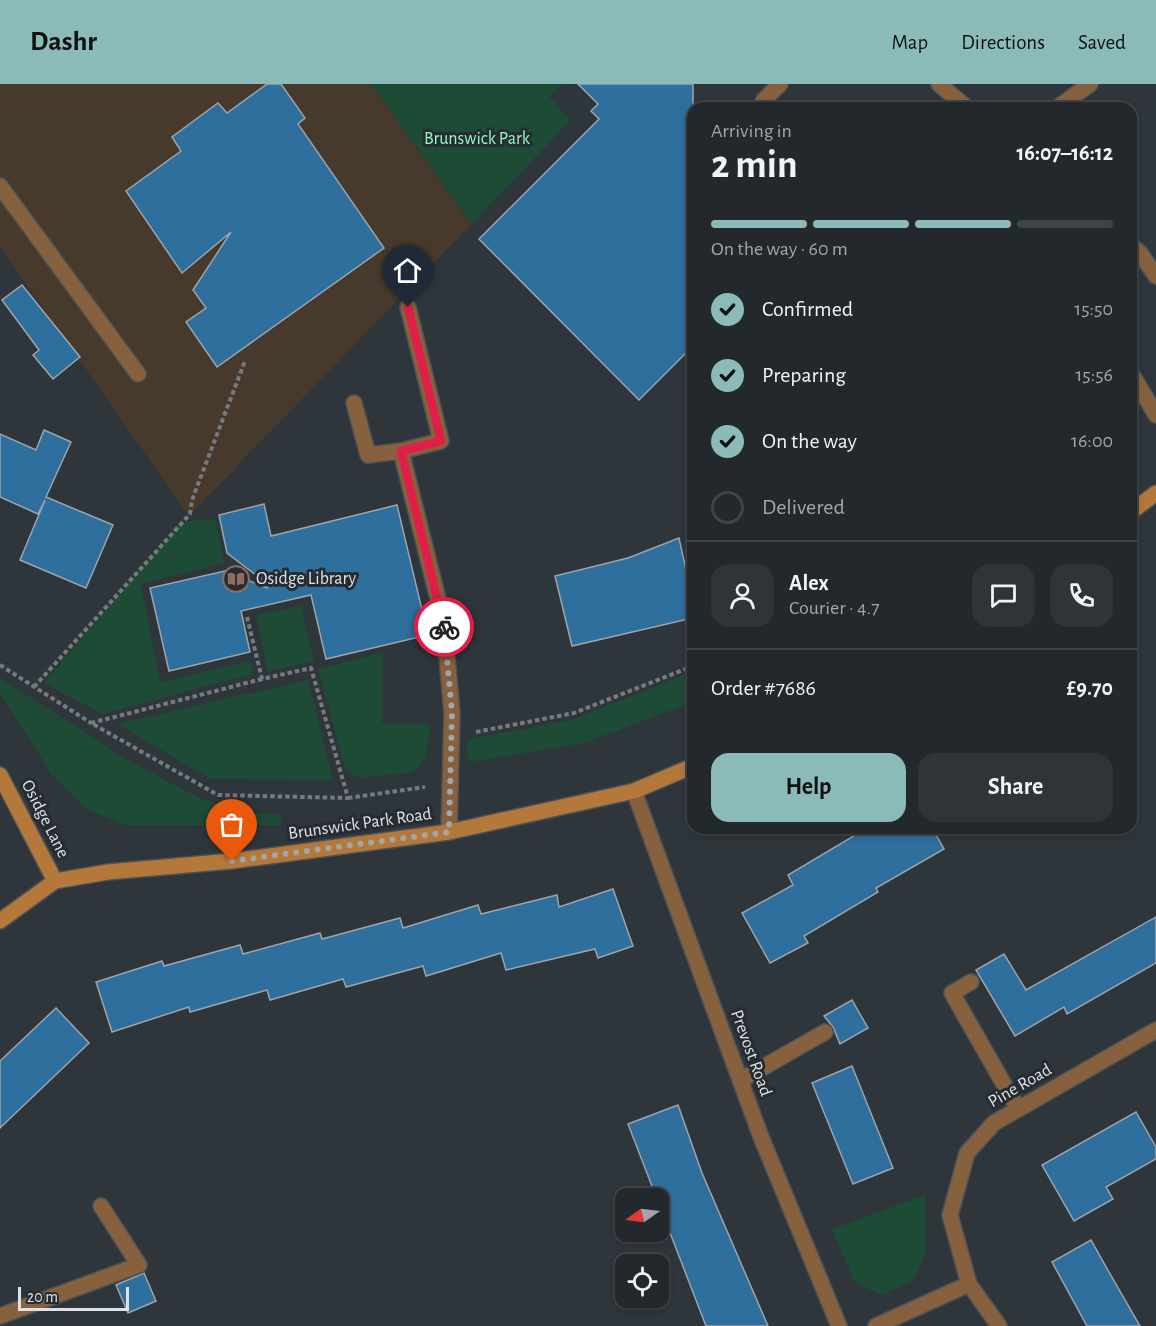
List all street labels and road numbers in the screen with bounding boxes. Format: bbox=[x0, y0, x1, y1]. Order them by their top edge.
street label: Osidge Lane bbox=[18, 777, 72, 861]
street label: Brunswick Park Road bbox=[287, 805, 433, 843]
street label: Prevost Road bbox=[727, 1007, 775, 1099]
street label: Pine Road bbox=[985, 1061, 1055, 1111]

